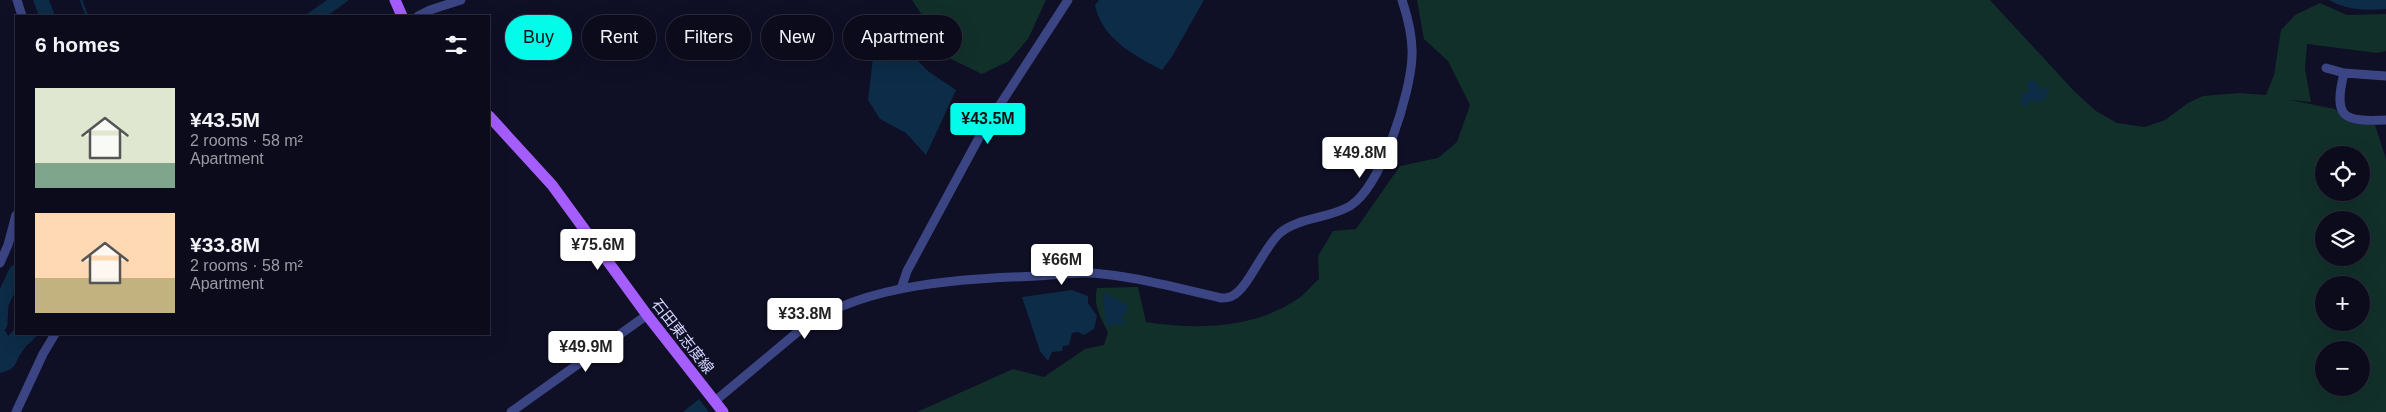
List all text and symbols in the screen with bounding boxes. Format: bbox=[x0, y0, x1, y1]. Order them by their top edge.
chip: Buy bbox=[505, 15, 572, 60]
chip: Rent bbox=[582, 15, 656, 60]
chip: Filters bbox=[666, 15, 751, 60]
chip: New bbox=[761, 15, 833, 60]
chip: Apartment bbox=[843, 15, 962, 60]
icon: filters bbox=[442, 31, 470, 59]
text: 6 homes bbox=[35, 33, 120, 56]
pin: ¥43.5M bbox=[947, 102, 1029, 145]
icon: home bbox=[75, 108, 135, 168]
text: ¥43.5M bbox=[190, 108, 260, 131]
text: ¥43.5M bbox=[961, 110, 1015, 127]
text: 2 rooms · 58 m² bbox=[190, 132, 303, 149]
pin: ¥49.8M bbox=[1319, 136, 1401, 179]
text: ¥49.8M bbox=[1333, 144, 1387, 161]
map controls bbox=[2315, 146, 2370, 396]
button: locate bbox=[2315, 146, 2370, 201]
text: Apartment bbox=[190, 150, 264, 167]
button: layers bbox=[2315, 211, 2370, 266]
pin: ¥75.6M bbox=[557, 228, 639, 271]
icon: home bbox=[75, 233, 135, 293]
text: ¥33.8M bbox=[190, 233, 260, 256]
text: ¥75.6M bbox=[571, 236, 625, 253]
pin: ¥66M bbox=[1032, 244, 1092, 286]
text: ¥66M bbox=[1042, 251, 1082, 268]
text: 2 rooms · 58 m² bbox=[190, 257, 303, 274]
text: Apartment bbox=[190, 275, 264, 292]
button: + bbox=[2315, 276, 2370, 331]
street label: 石田東志度線 bbox=[649, 295, 717, 377]
pin: ¥33.8M bbox=[764, 298, 846, 340]
text: ¥33.8M bbox=[778, 305, 832, 322]
pin: ¥49.9M bbox=[545, 330, 627, 373]
text: ¥49.9M bbox=[559, 338, 613, 355]
button: − bbox=[2315, 341, 2370, 396]

